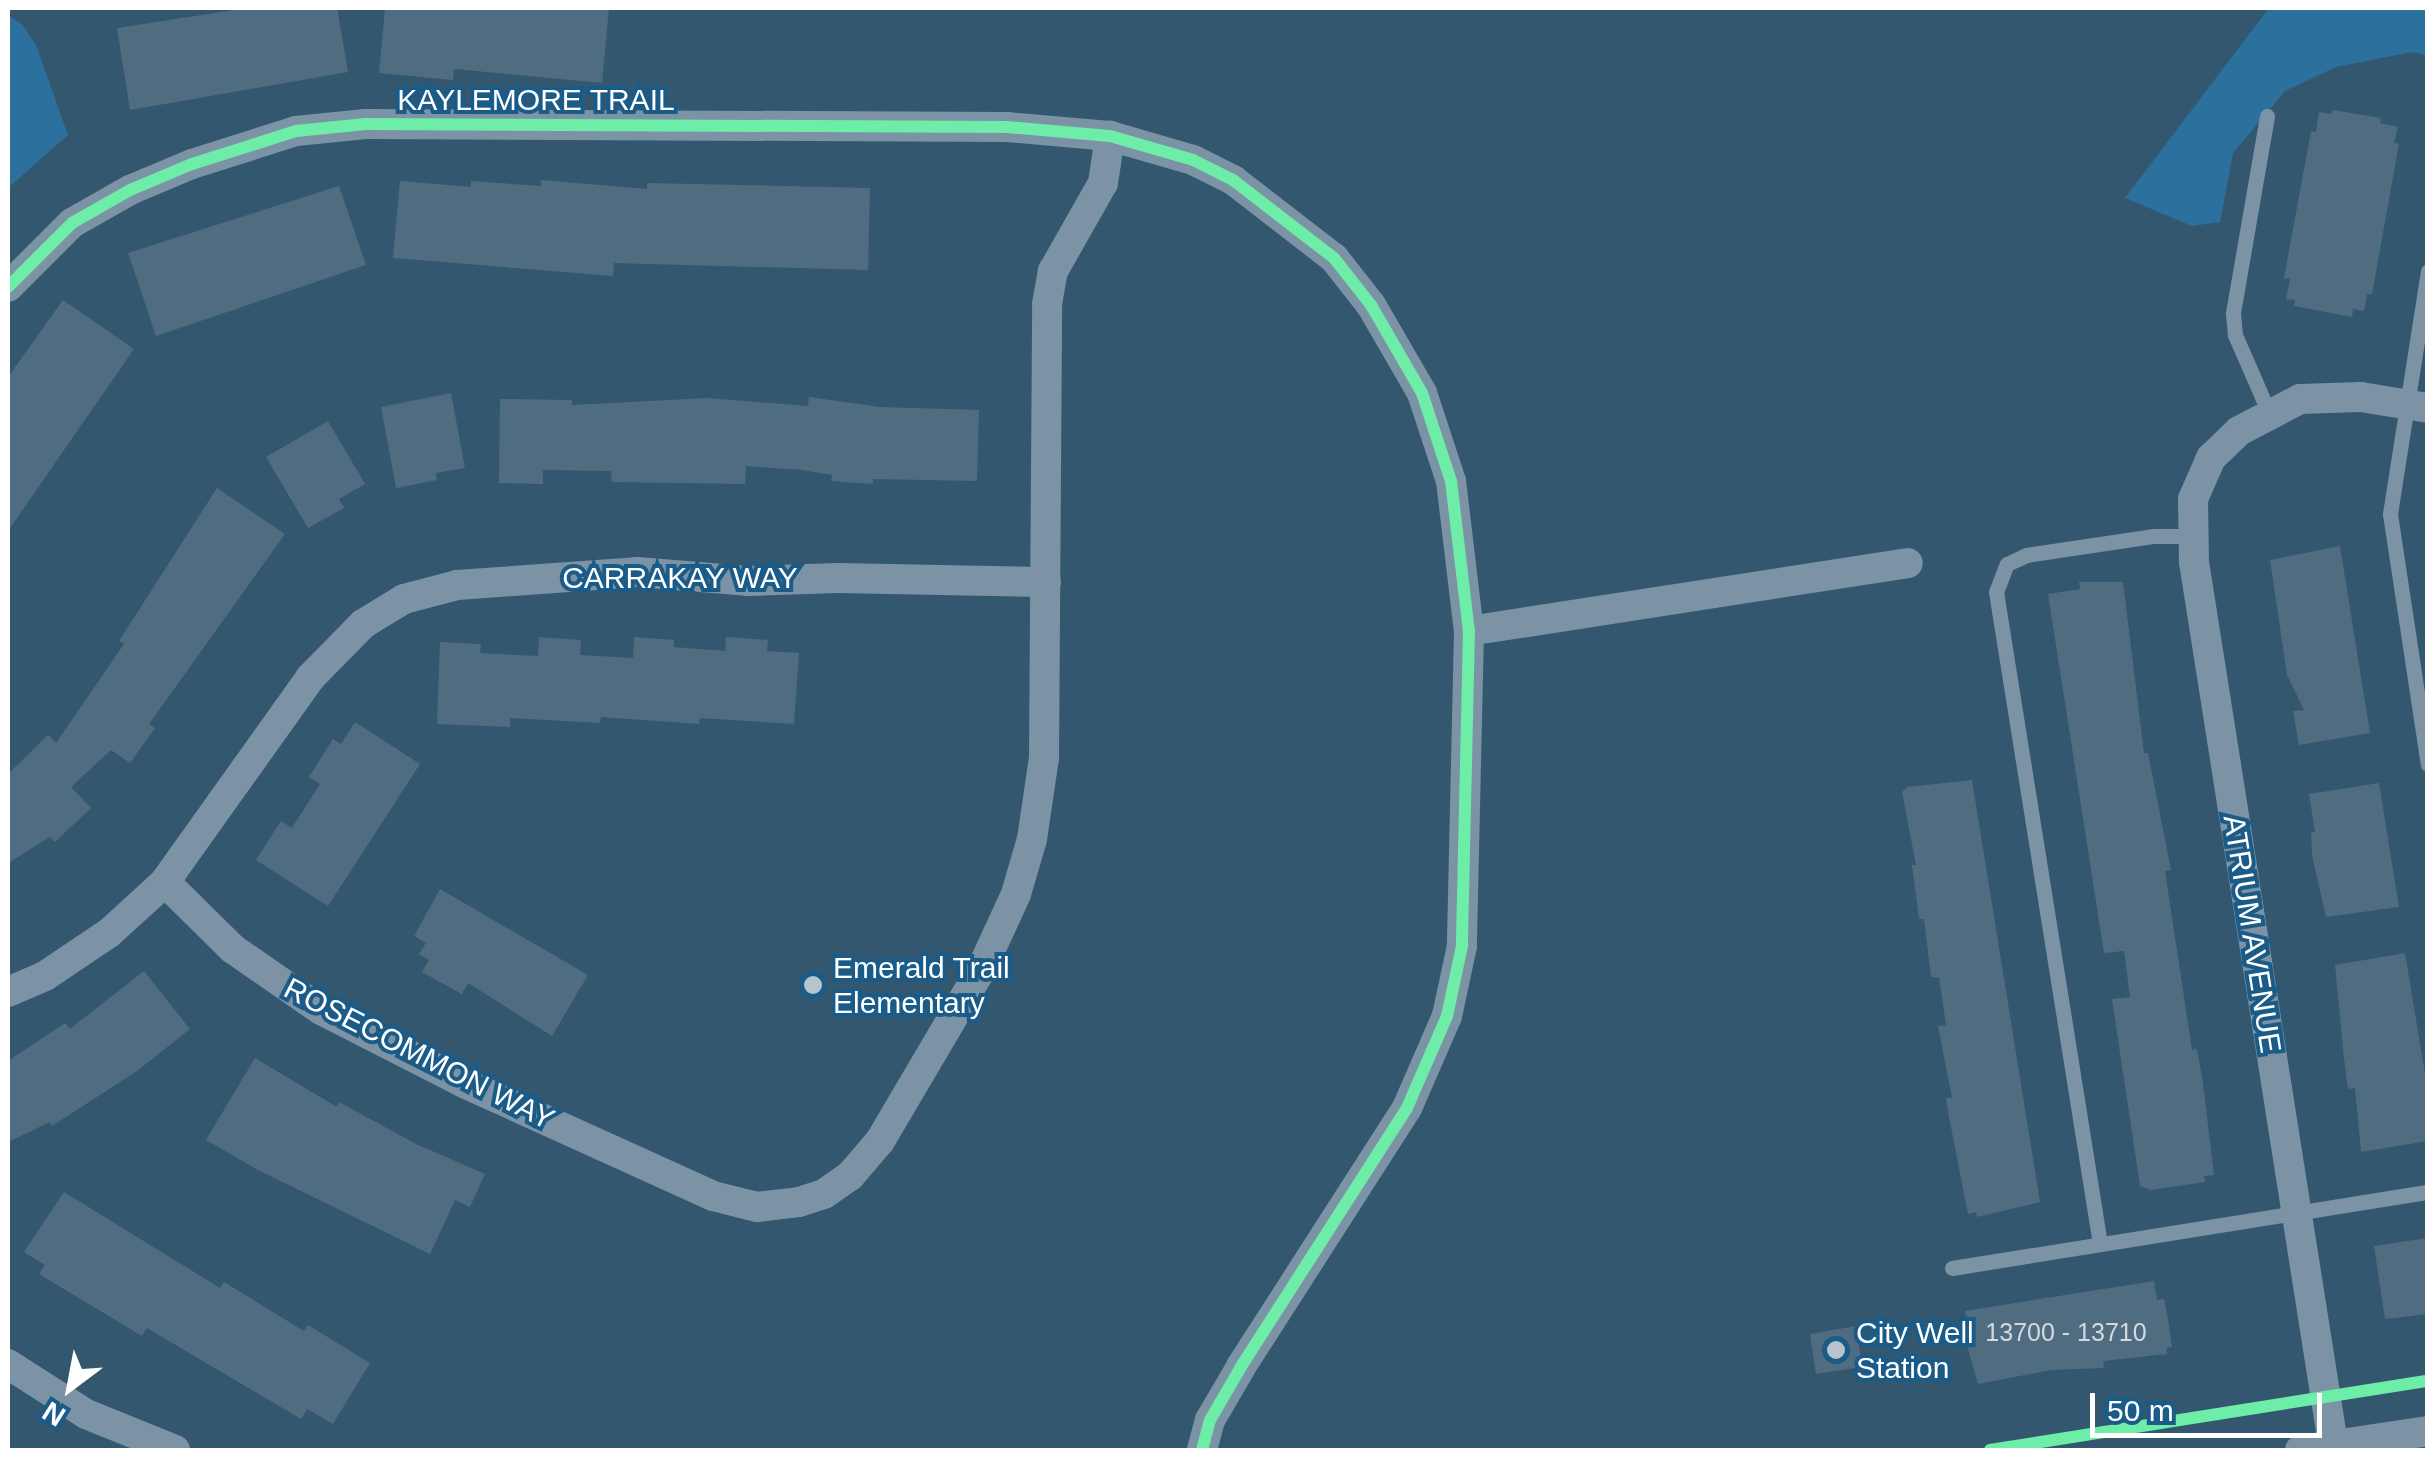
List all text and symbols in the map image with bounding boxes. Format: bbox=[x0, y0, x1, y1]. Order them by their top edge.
street label: KAYLEMORE TRAIL bbox=[397, 82, 675, 118]
street label: CARRAKAY WAY bbox=[562, 560, 798, 596]
street label: ATRIUM AVENUE bbox=[2215, 812, 2289, 1056]
place label: Emerald Trail Elementary bbox=[833, 950, 1010, 1020]
street label: ROSECOMMON WAY bbox=[278, 970, 560, 1138]
marker: Emerald Trail Elementary bbox=[802, 974, 824, 996]
place label: City Well Station bbox=[1856, 1315, 1974, 1386]
house number: 13700 - 13710 bbox=[1985, 1317, 2147, 1347]
north arrow bbox=[20, 1338, 120, 1438]
marker: City Well Station bbox=[1825, 1339, 1847, 1361]
scale bar bbox=[2095, 1373, 2328, 1435]
text: 50 m bbox=[2107, 1394, 2174, 1427]
text: N bbox=[37, 1395, 71, 1432]

